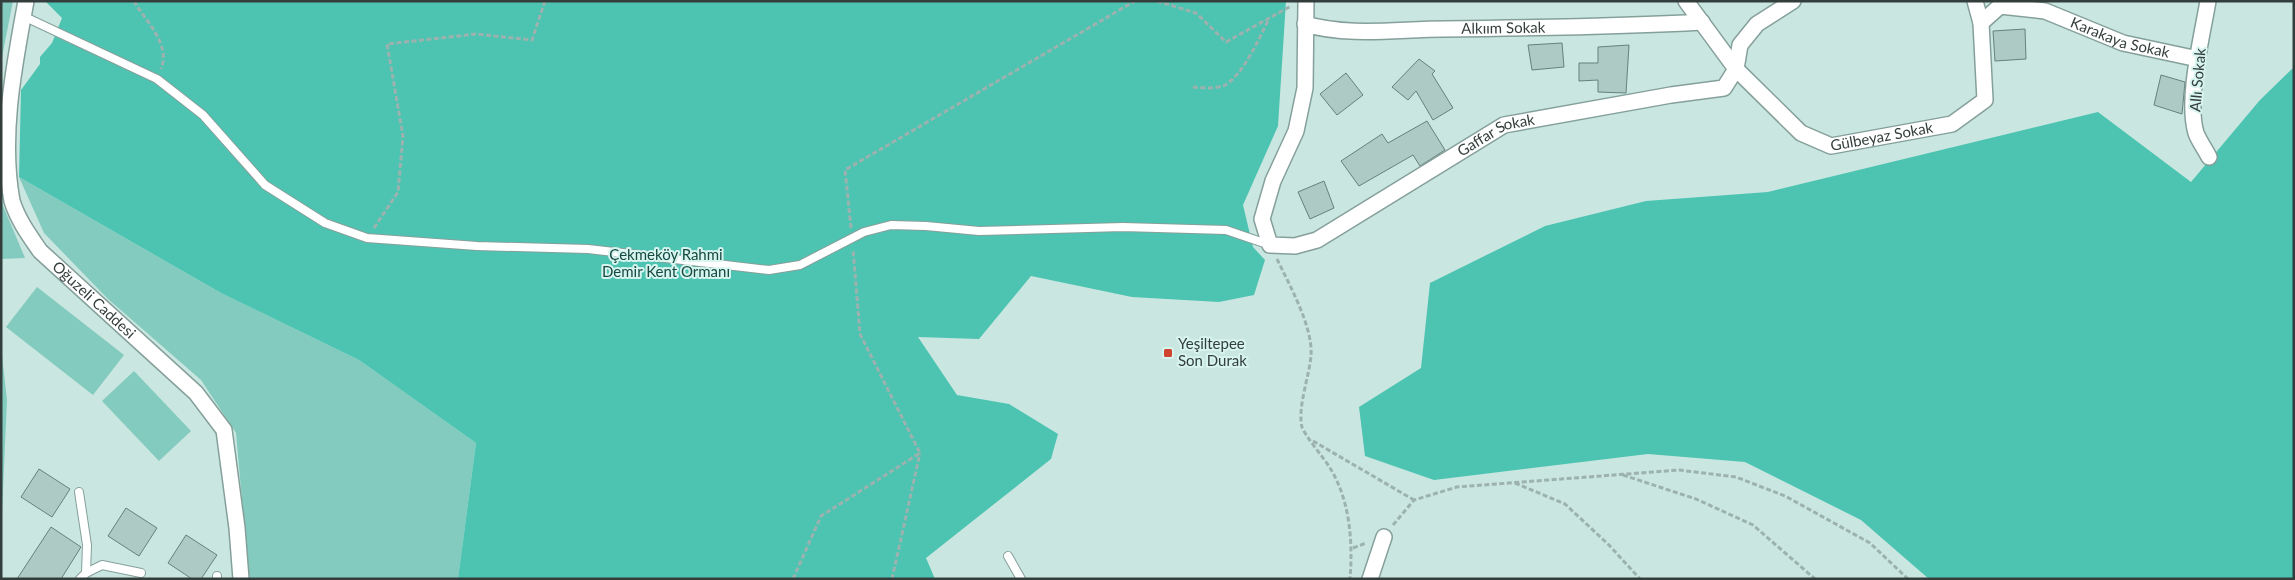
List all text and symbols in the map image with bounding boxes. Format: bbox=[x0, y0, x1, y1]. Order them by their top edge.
street label: Karakaya Sokak bbox=[2068, 13, 2172, 61]
street label: Alkıım Sokak bbox=[1461, 18, 1546, 37]
street label: Allı Sokak bbox=[2185, 47, 2209, 113]
street label: Gaffar Sokak bbox=[1454, 110, 1536, 160]
street label: Gülbeyaz Sokak bbox=[1829, 118, 1935, 154]
park label: Çekmeköy Rahmi Demir Kent Ormanı bbox=[602, 245, 730, 280]
street label: Oğuzeli Caddesi bbox=[49, 257, 140, 342]
place label: Yeşiltepee Son Durak bbox=[1178, 334, 1247, 369]
marker: Yeşiltepee Son Durak bbox=[1162, 347, 1174, 359]

